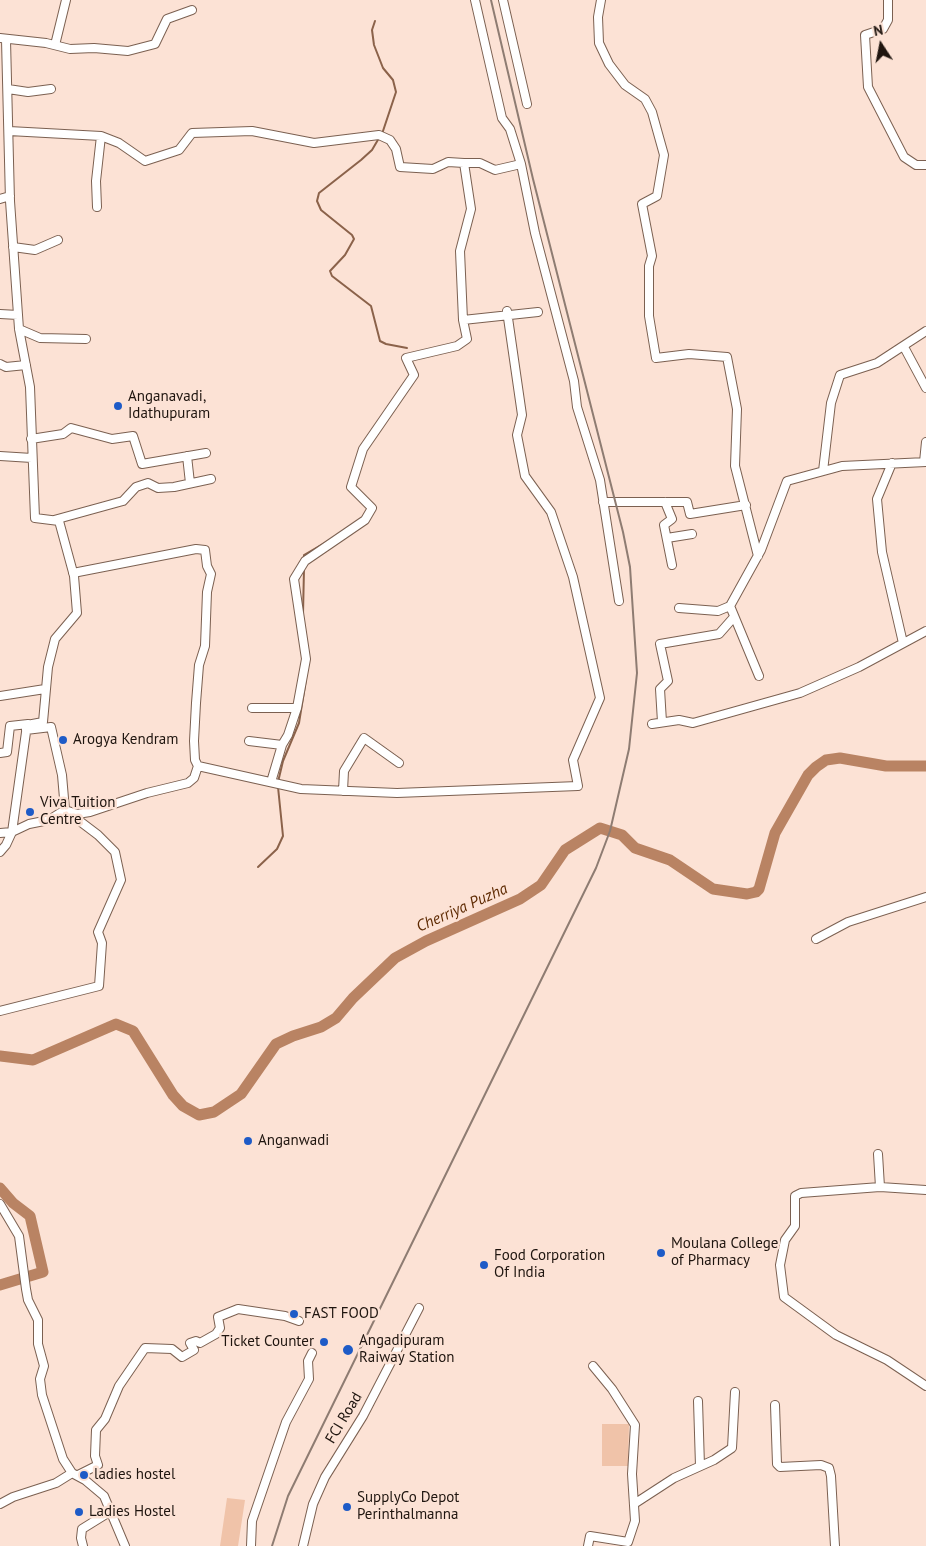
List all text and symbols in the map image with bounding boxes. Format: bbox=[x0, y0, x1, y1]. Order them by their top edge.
north arrow bbox=[856, 20, 906, 70]
text: N bbox=[872, 21, 884, 40]
place label: Anganavadi, Idathupuram bbox=[128, 388, 210, 423]
marker: Anganavadi, Idathupuram bbox=[112, 400, 124, 412]
place label: Arogya Kendram bbox=[73, 731, 178, 749]
marker: Arogya Kendram bbox=[57, 734, 69, 746]
place label: Viva Tuition Centre bbox=[40, 794, 115, 829]
marker: Viva Tuition Centre bbox=[24, 806, 36, 818]
water label: Cherriya Puzha bbox=[413, 879, 511, 937]
place label: Anganwadi bbox=[258, 1132, 329, 1150]
marker: Anganwadi bbox=[242, 1135, 254, 1147]
place label: Moulana College of Pharmacy bbox=[671, 1235, 778, 1270]
place label: Food Corporation Of India bbox=[494, 1247, 605, 1282]
marker: Moulana College of Pharmacy bbox=[655, 1247, 667, 1259]
marker: Food Corporation Of India bbox=[478, 1259, 490, 1271]
place label: FAST FOOD bbox=[304, 1305, 379, 1323]
marker: FAST FOOD bbox=[288, 1308, 300, 1320]
place label: Angadipuram Raiway Station bbox=[359, 1332, 455, 1367]
place label: Ticket Counter bbox=[221, 1333, 314, 1351]
marker: Ticket Counter bbox=[318, 1336, 330, 1348]
marker: Angadipuram Raiway Station bbox=[341, 1343, 355, 1357]
street label: FCI Road bbox=[322, 1389, 366, 1447]
place label: ladies hostel bbox=[94, 1466, 175, 1484]
marker: ladies hostel bbox=[78, 1469, 90, 1481]
place label: SupplyCo Depot Perinthalmanna bbox=[357, 1489, 459, 1524]
marker: SupplyCo Depot Perinthalmanna bbox=[341, 1501, 353, 1513]
place label: Ladies Hostel bbox=[89, 1503, 175, 1521]
marker: Ladies Hostel bbox=[73, 1506, 85, 1518]

